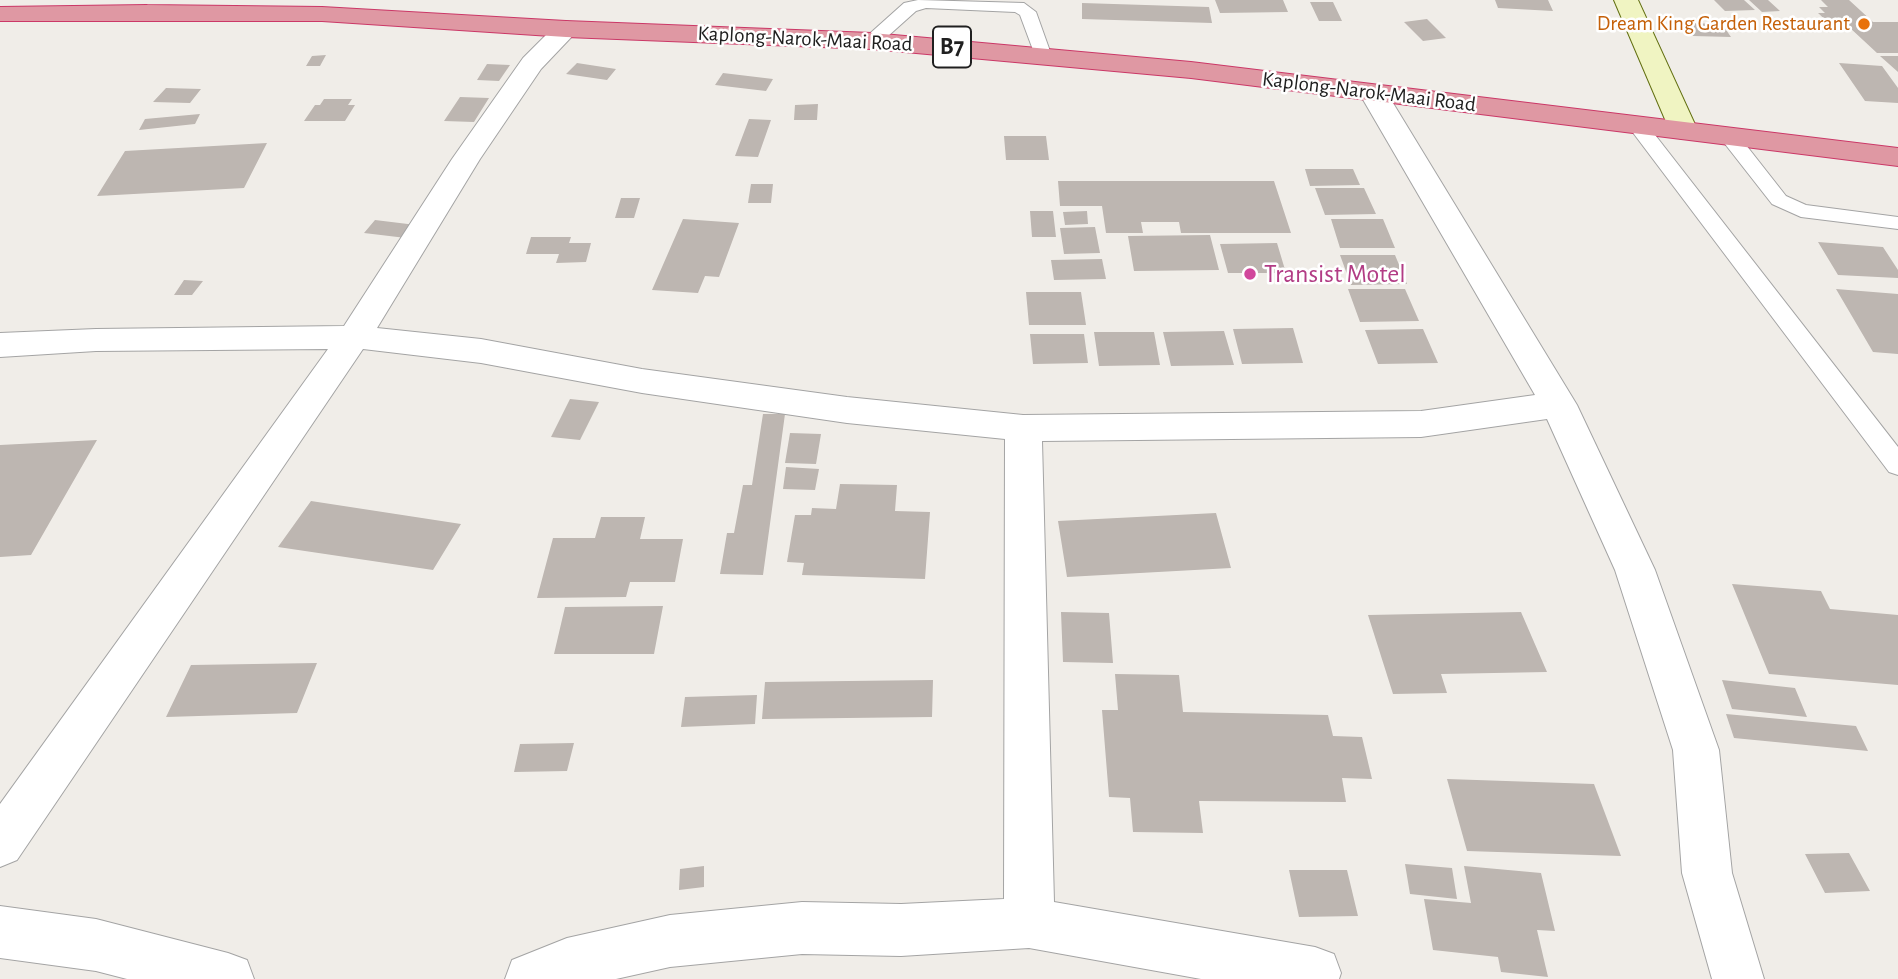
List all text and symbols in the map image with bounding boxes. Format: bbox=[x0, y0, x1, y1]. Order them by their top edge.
place label: Dream King Garden Restaurant bbox=[1597, 11, 1850, 37]
marker: Dream King Garden Restaurant bbox=[1856, 16, 1872, 32]
street label: Kaplong-Narok-Maai Road bbox=[697, 21, 913, 57]
road number: B7 bbox=[933, 27, 971, 68]
street label: Kaplong-Narok-Maai Road bbox=[1261, 66, 1477, 118]
place label: Transist Motel bbox=[1264, 258, 1406, 290]
marker: Transist Motel bbox=[1242, 266, 1258, 282]

